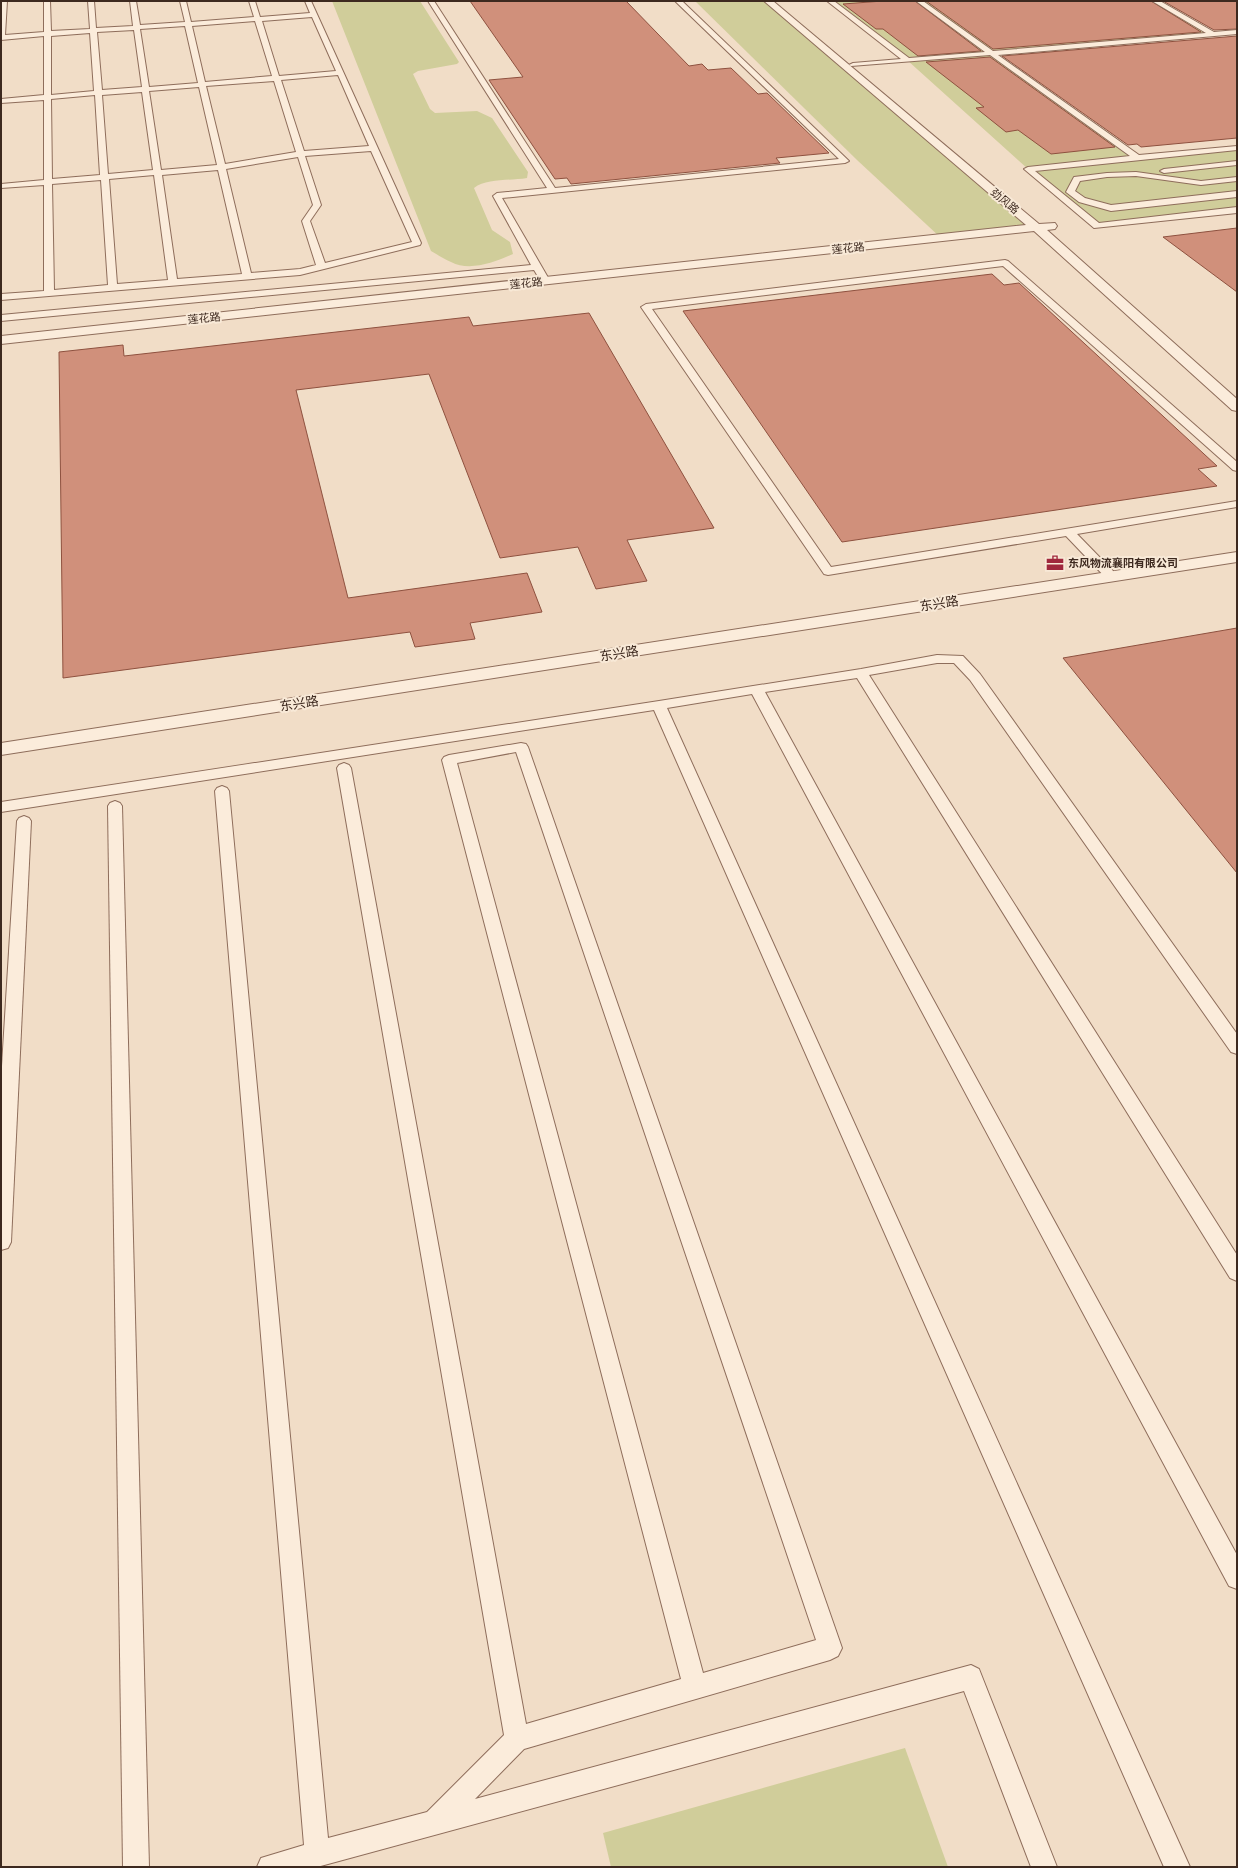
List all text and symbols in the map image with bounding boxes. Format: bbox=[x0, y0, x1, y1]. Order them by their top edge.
street label: 劲风路 bbox=[989, 186, 1021, 216]
street label: 莲花路 bbox=[831, 240, 865, 256]
street label: 莲花路 bbox=[509, 275, 543, 291]
street label: 莲花路 bbox=[187, 310, 221, 326]
office icon: 东风物流襄阳有限公司 bbox=[1045, 553, 1065, 573]
place label: 东风物流襄阳有限公司 bbox=[1068, 557, 1178, 569]
street label: 东兴路 bbox=[919, 593, 960, 614]
street label: 东兴路 bbox=[599, 643, 640, 664]
street label: 东兴路 bbox=[279, 693, 320, 714]

